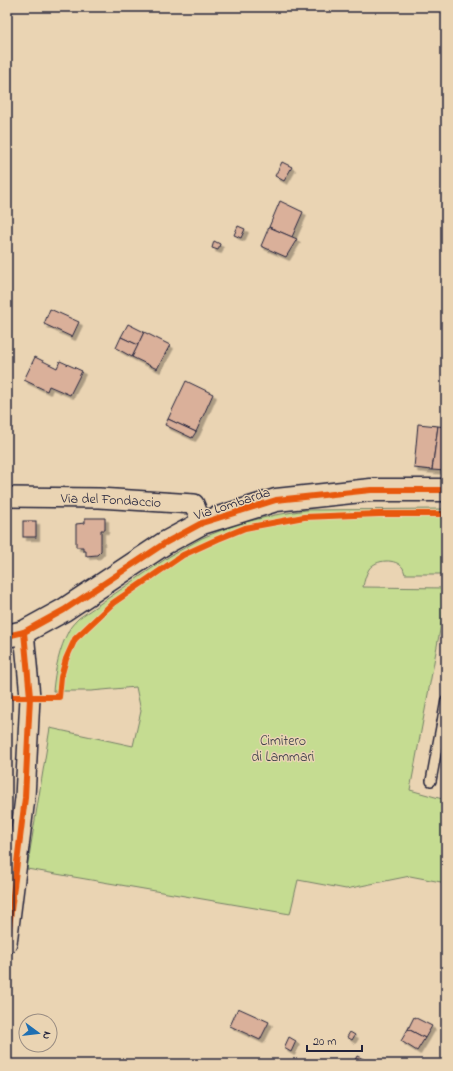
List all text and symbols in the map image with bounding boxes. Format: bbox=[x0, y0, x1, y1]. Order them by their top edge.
street label: Via Lombarda bbox=[191, 482, 273, 527]
street label: Via del Fondaccio bbox=[60, 489, 162, 514]
park label: Cimitero di Lammari bbox=[252, 731, 314, 768]
north arrow bbox=[18, 1013, 58, 1053]
scale bar bbox=[307, 1027, 362, 1053]
text: N bbox=[38, 1030, 55, 1041]
text: 20 m bbox=[313, 1033, 336, 1051]

